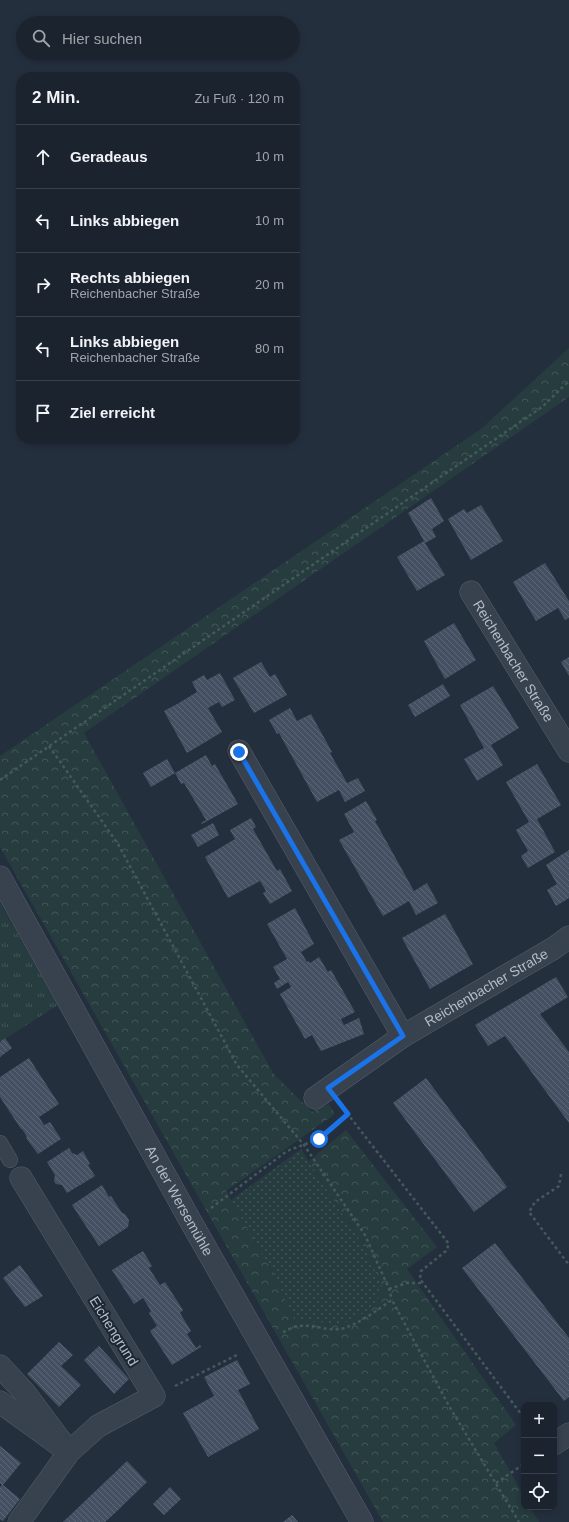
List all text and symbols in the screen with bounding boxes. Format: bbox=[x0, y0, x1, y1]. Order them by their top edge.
search box bbox=[16, 16, 300, 60]
icon: search bbox=[30, 27, 52, 49]
text: Hier suchen bbox=[62, 30, 142, 47]
text: 2 Min. bbox=[32, 88, 80, 107]
text: Zu Fuß · 120 m bbox=[194, 91, 284, 106]
icon: ahead bbox=[32, 146, 54, 168]
text: Geradeaus bbox=[70, 148, 148, 165]
text: 10 m bbox=[255, 149, 284, 164]
icon: left bbox=[32, 210, 54, 232]
text: Links abbiegen bbox=[70, 212, 179, 229]
text: 10 m bbox=[255, 213, 284, 228]
text: Rechts abbiegen bbox=[70, 269, 190, 286]
icon: right bbox=[32, 274, 54, 296]
text: 20 m bbox=[255, 277, 284, 292]
text: Reichenbacher Straße bbox=[70, 286, 200, 301]
text: Links abbiegen bbox=[70, 333, 179, 350]
icon: left bbox=[32, 338, 54, 360]
text: 80 m bbox=[255, 341, 284, 356]
text: Reichenbacher Straße bbox=[70, 350, 200, 365]
icon: arrive bbox=[32, 402, 54, 424]
text: Ziel erreicht bbox=[70, 404, 155, 421]
street label: Reichenbacher Straße bbox=[470, 597, 557, 725]
route end bbox=[230, 743, 248, 761]
street label: Reichenbacher Straße bbox=[422, 945, 551, 1030]
route start bbox=[310, 1130, 328, 1148]
street label: An der Wersemühle bbox=[142, 1143, 217, 1259]
street label: Eichengrund bbox=[86, 1293, 142, 1369]
map controls bbox=[521, 1402, 557, 1510]
button: + bbox=[521, 1402, 557, 1438]
button: − bbox=[521, 1438, 557, 1474]
button: locate bbox=[521, 1474, 557, 1510]

